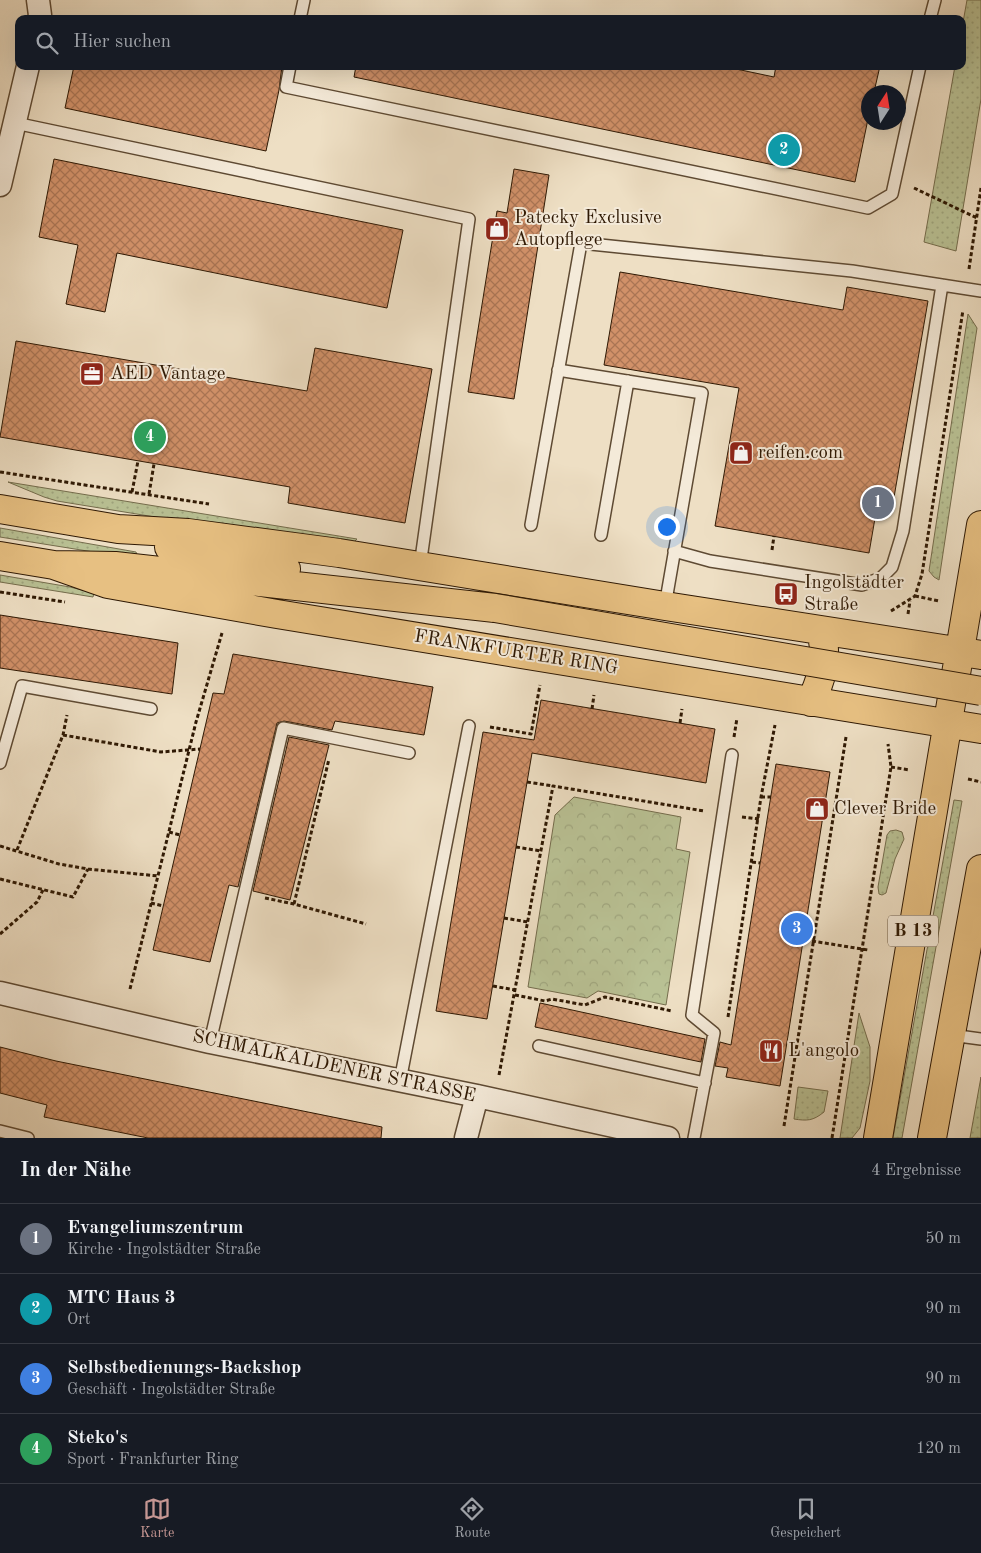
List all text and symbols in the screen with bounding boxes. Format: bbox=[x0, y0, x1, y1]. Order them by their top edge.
search box bbox=[15, 15, 966, 70]
icon: search bbox=[33, 29, 61, 57]
text: Hier suchen bbox=[73, 33, 171, 52]
north arrow bbox=[861, 85, 906, 130]
pin: 2 bbox=[768, 131, 800, 169]
place label: Patecky Exclusive Autopflege bbox=[514, 209, 662, 250]
shop icon: Patecky Exclusive Autopflege bbox=[484, 216, 510, 242]
office icon: AED Vantage bbox=[79, 361, 105, 387]
place label: AED Vantage bbox=[110, 365, 226, 384]
pin: 4 bbox=[134, 418, 166, 456]
shop icon: reifen.com bbox=[728, 440, 754, 466]
place label: reifen.com bbox=[758, 444, 843, 463]
pin: 1 bbox=[862, 484, 894, 522]
your location bbox=[654, 514, 680, 540]
place label: Ingolstädter Straße bbox=[804, 574, 904, 615]
bus stop icon: Ingolstädter Straße bbox=[773, 581, 799, 607]
street label: FRANKFURTER RING bbox=[413, 627, 620, 679]
shop icon: Clever Bride bbox=[804, 796, 830, 822]
place label: Clever Bride bbox=[834, 800, 936, 819]
pin: 3 bbox=[781, 910, 813, 948]
road number: B 13 bbox=[888, 916, 938, 946]
street label: SCHMALKALDENER STRASSE bbox=[191, 1028, 477, 1106]
restaurant icon: L'angolo bbox=[758, 1038, 784, 1064]
place label: L'angolo bbox=[788, 1042, 859, 1061]
text: In der Nähe bbox=[20, 1160, 131, 1181]
text: 4 Ergebnisse bbox=[871, 1163, 961, 1179]
text: Evangeliumszentrum bbox=[67, 1219, 243, 1238]
text: 1 bbox=[31, 1231, 41, 1247]
text: 50 m bbox=[925, 1231, 961, 1247]
text: Kirche · Ingolstädter Straße bbox=[67, 1242, 261, 1258]
text: MTC Haus 3 bbox=[67, 1289, 176, 1308]
text: 2 bbox=[31, 1301, 41, 1317]
text: 90 m bbox=[925, 1301, 961, 1317]
text: Ort bbox=[67, 1312, 90, 1328]
text: Selbstbedienungs-Backshop bbox=[67, 1359, 301, 1378]
text: 3 bbox=[31, 1371, 41, 1387]
text: 90 m bbox=[925, 1371, 961, 1387]
text: Geschäft · Ingolstädter Straße bbox=[67, 1382, 275, 1398]
text: Steko's bbox=[67, 1429, 128, 1448]
text: 4 bbox=[31, 1441, 41, 1457]
text: 120 m bbox=[916, 1441, 961, 1457]
text: Sport · Frankfurter Ring bbox=[67, 1452, 238, 1468]
tab: Karte bbox=[140, 1495, 175, 1542]
tab: Route bbox=[454, 1495, 490, 1542]
tab: Gespeichert bbox=[770, 1495, 841, 1542]

